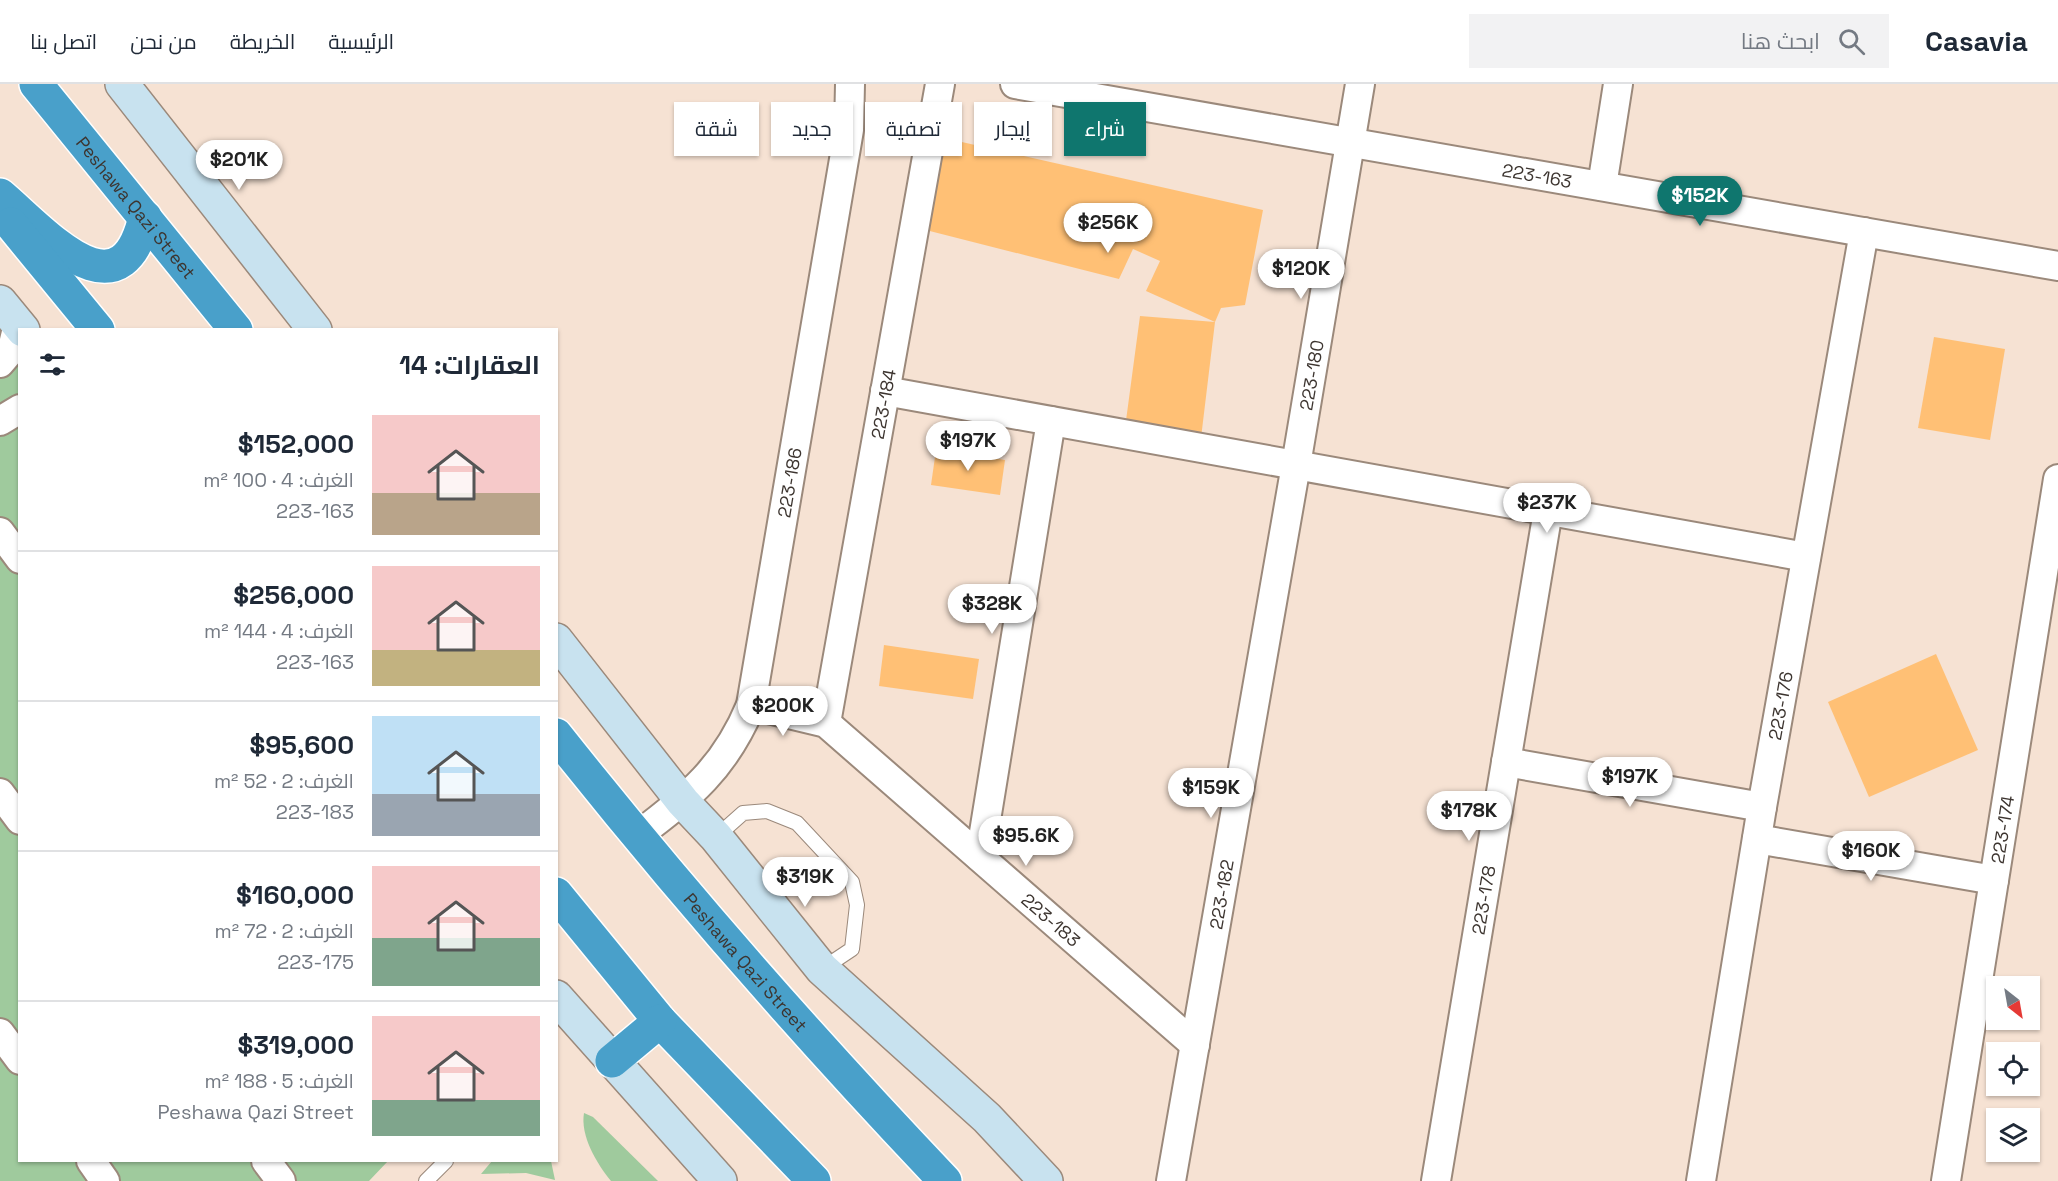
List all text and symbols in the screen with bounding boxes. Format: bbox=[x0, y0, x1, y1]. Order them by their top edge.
search box bbox=[1469, 14, 1889, 68]
text: Casavia bbox=[1925, 23, 2028, 59]
icon: search bbox=[1835, 25, 1868, 58]
text: ابحث هنا bbox=[1741, 27, 1820, 55]
text: اتصل بنا bbox=[30, 28, 97, 55]
text: من نحن bbox=[130, 28, 197, 55]
text: الخريطة bbox=[230, 28, 295, 55]
text: الرئيسية bbox=[328, 28, 394, 55]
chip: شقة bbox=[674, 102, 759, 156]
chip: جديد bbox=[771, 102, 853, 156]
chip: تصفية bbox=[865, 102, 962, 156]
chip: إيجار bbox=[974, 102, 1052, 156]
chip: شراء bbox=[1064, 102, 1146, 156]
street label: Peshawa Qazi Street bbox=[72, 131, 201, 283]
pin: $201K bbox=[197, 140, 281, 191]
text: $201K bbox=[210, 146, 268, 172]
street label: 223-163 bbox=[1501, 158, 1574, 192]
pin: $152K bbox=[1658, 176, 1742, 227]
text: $152K bbox=[1671, 182, 1729, 208]
pin: $256K bbox=[1066, 203, 1150, 254]
text: $256K bbox=[1078, 209, 1138, 235]
pin: $120K bbox=[1259, 249, 1343, 300]
text: $120K bbox=[1272, 255, 1330, 281]
street label: 223-180 bbox=[1294, 338, 1328, 412]
icon: filters bbox=[36, 348, 69, 381]
text: العقارات: 14 bbox=[399, 348, 540, 382]
street label: 223-184 bbox=[865, 367, 900, 441]
pin: $197K bbox=[926, 421, 1010, 472]
text: $152,000 bbox=[238, 427, 354, 461]
text: $197K bbox=[940, 427, 996, 453]
icon: home bbox=[420, 439, 492, 511]
street label: 223-186 bbox=[772, 446, 806, 519]
text: الغرف: 4 · 100 m² bbox=[203, 467, 354, 493]
pin: $237K bbox=[1505, 483, 1589, 534]
text: $237K bbox=[1517, 489, 1577, 515]
text: 223-163 bbox=[276, 498, 354, 524]
text: $256,000 bbox=[233, 578, 354, 612]
pin: $328K bbox=[950, 584, 1034, 635]
icon: home bbox=[420, 590, 492, 662]
text: $328K bbox=[962, 590, 1022, 616]
text: الغرف: 4 · 144 m² bbox=[204, 618, 354, 644]
text: 223-163 bbox=[276, 649, 354, 675]
street label: 223-176 bbox=[1763, 669, 1797, 742]
pin: $200K bbox=[741, 686, 825, 737]
text: $200K bbox=[752, 692, 814, 718]
text: $95,600 bbox=[249, 728, 354, 762]
icon: home bbox=[420, 740, 492, 812]
pin: $197K bbox=[1588, 757, 1672, 808]
text: $197K bbox=[1602, 763, 1658, 789]
text: الغرف: 2 · 52 m² bbox=[214, 768, 354, 794]
pin: $159K bbox=[1169, 768, 1253, 819]
text: $159K bbox=[1182, 774, 1240, 800]
pin: $178K bbox=[1427, 791, 1511, 842]
street label: 223-174 bbox=[1985, 794, 2019, 865]
text: $178K bbox=[1441, 797, 1497, 823]
text: 223-183 bbox=[276, 799, 354, 825]
pin: $95.6K bbox=[977, 816, 1075, 867]
text: $95.6K bbox=[992, 822, 1060, 848]
pin: $160K bbox=[1829, 831, 1913, 882]
text: $160K bbox=[1842, 837, 1901, 863]
pin: $319K bbox=[763, 857, 847, 908]
street label: 223-182 bbox=[1204, 858, 1238, 931]
text: $319K bbox=[776, 863, 834, 889]
street label: 223-178 bbox=[1466, 864, 1500, 936]
text: $160,000 bbox=[236, 878, 354, 912]
street label: Peshawa Qazi Street bbox=[679, 888, 813, 1036]
street label: 223-183 bbox=[1017, 888, 1085, 951]
icon: home bbox=[420, 890, 492, 962]
text: الغرف: 2 · 72 m² bbox=[215, 918, 354, 944]
text: 223-175 bbox=[277, 949, 354, 975]
north arrow bbox=[1986, 976, 2040, 1030]
map controls bbox=[1986, 976, 2040, 1162]
text: $319,000 bbox=[237, 1028, 354, 1062]
icon: home bbox=[420, 1040, 492, 1112]
button: locate bbox=[1986, 1042, 2040, 1096]
text: الغرف: 5 · 188 m² bbox=[205, 1068, 354, 1094]
text: Peshawa Qazi Street bbox=[157, 1099, 354, 1125]
button: layers bbox=[1986, 1108, 2040, 1162]

